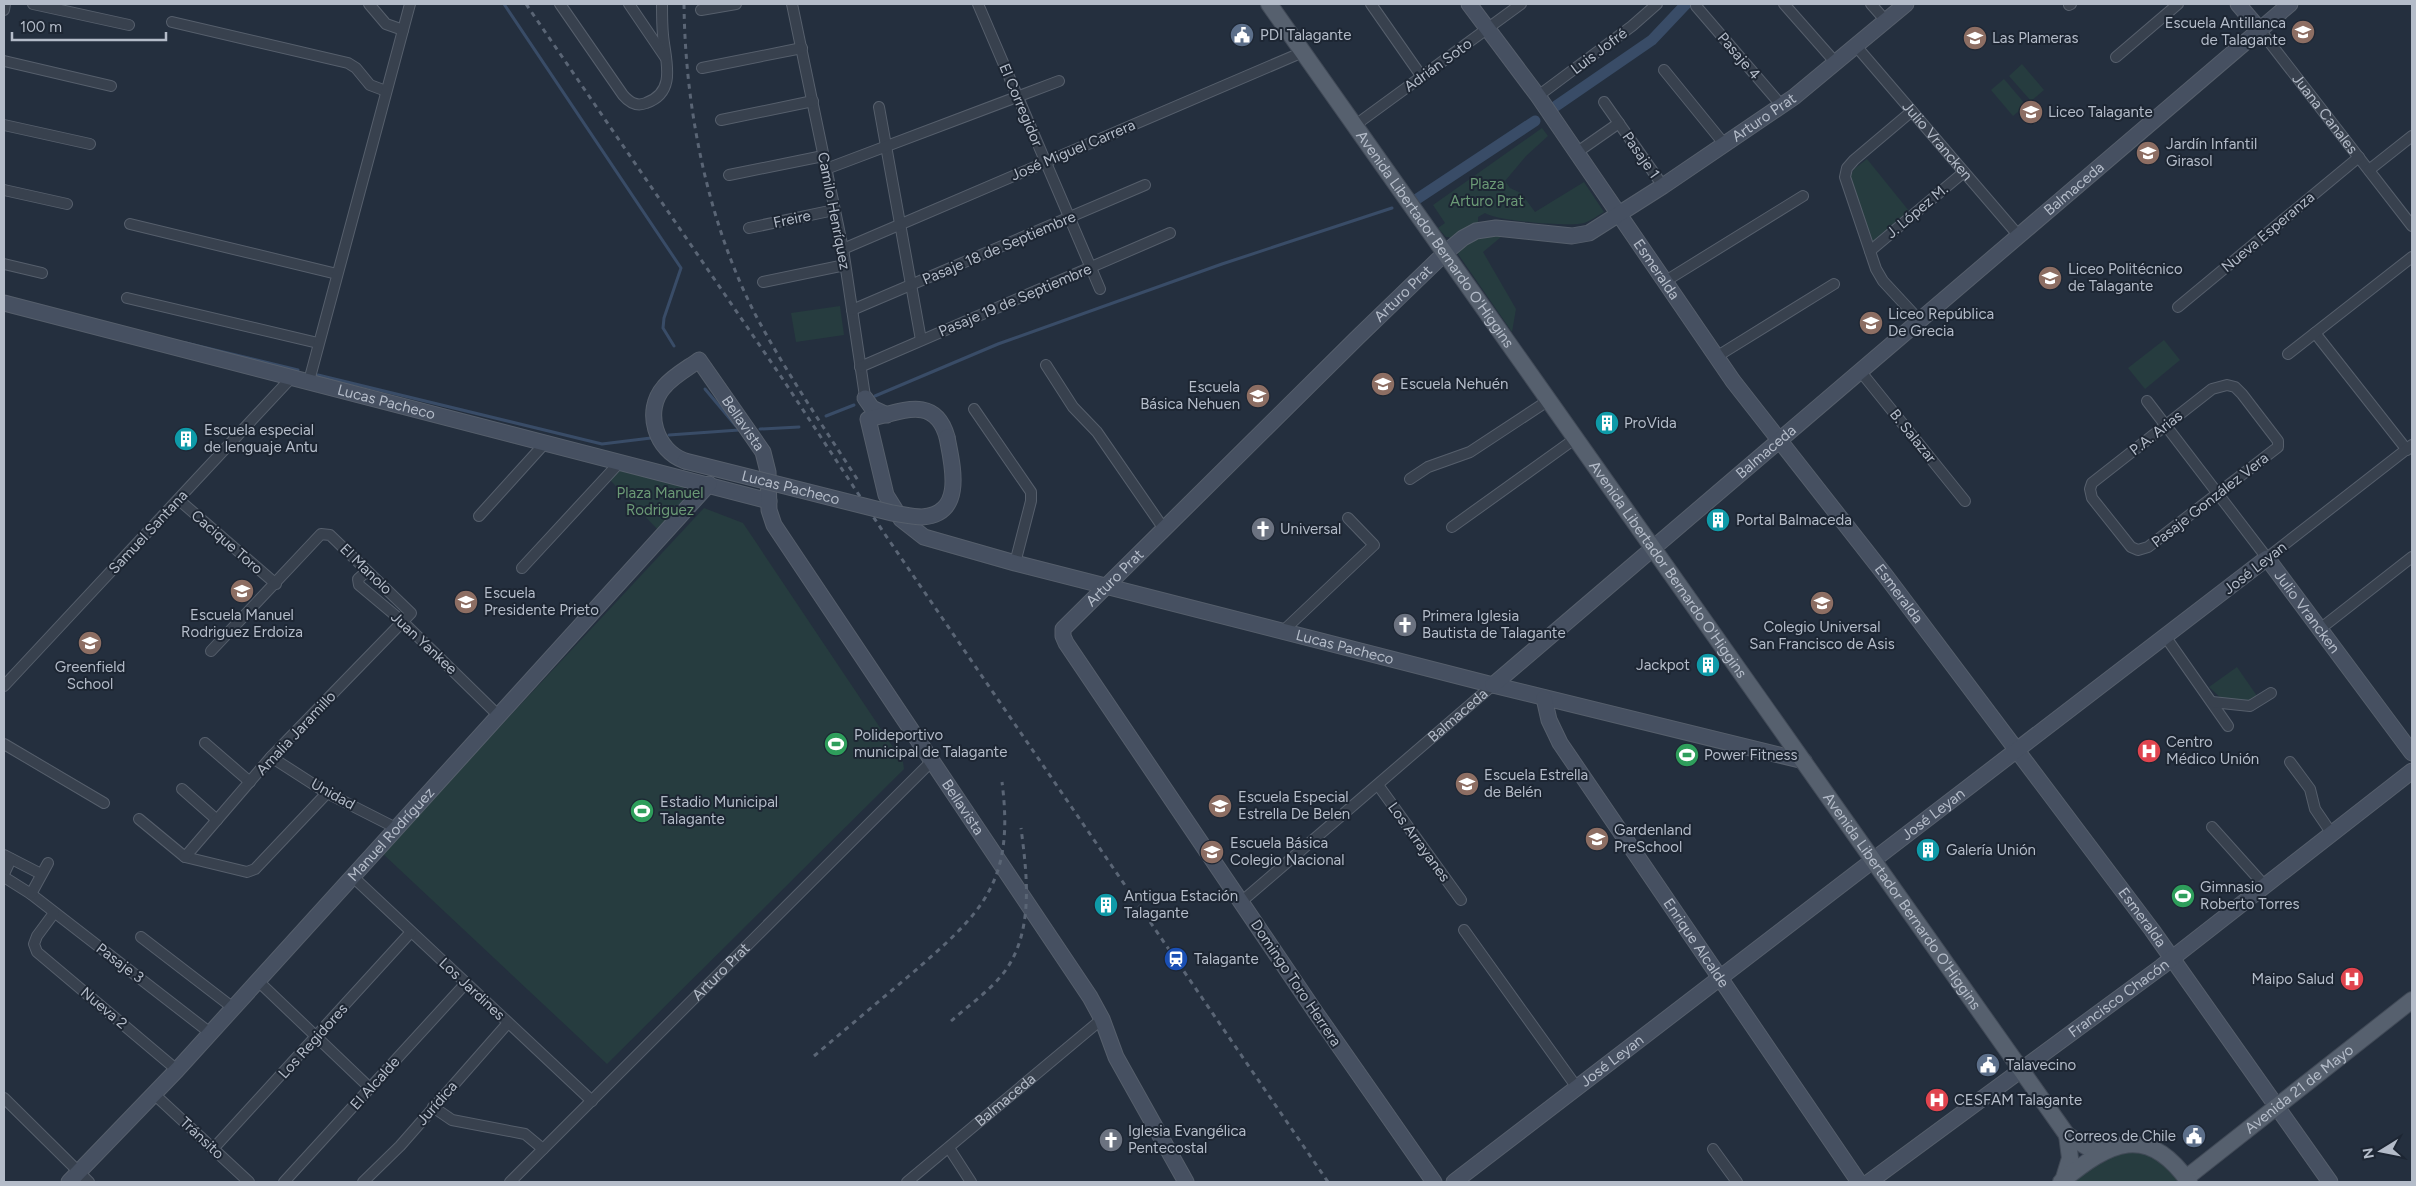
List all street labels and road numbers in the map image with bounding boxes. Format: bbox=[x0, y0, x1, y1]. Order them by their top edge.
street label: Luis Jofré bbox=[1567, 24, 1631, 78]
street label: Pasaje 4 bbox=[1714, 29, 1764, 83]
street label: Adrián Soto bbox=[1401, 34, 1476, 96]
street label: El Corregidor bbox=[995, 61, 1047, 149]
street label: Juana Canales bbox=[2288, 70, 2362, 157]
street label: Arturo Prat bbox=[1728, 89, 1800, 146]
street label: Julio Vrancken bbox=[1898, 98, 1976, 184]
street label: José Miguel Carrera bbox=[1008, 116, 1138, 184]
street label: Avenida Libertador Bernardo O'Higgins bbox=[1352, 127, 1518, 351]
street label: Pasaje 1 bbox=[1618, 128, 1664, 182]
street label: Camilo Henríquez bbox=[814, 151, 854, 271]
street label: Balmaceda bbox=[2040, 158, 2108, 219]
street label: J. López M. bbox=[1882, 180, 1952, 242]
street label: Nueva Esperanza bbox=[2218, 188, 2318, 276]
street label: Freire bbox=[772, 206, 812, 232]
street label: Pasaje 18 de Septiembre bbox=[920, 207, 1078, 289]
street label: Esmeralda bbox=[1630, 236, 1684, 303]
street label: Pasaje 19 de Septiembre bbox=[936, 260, 1094, 340]
street label: Arturo Prat bbox=[1370, 261, 1436, 326]
street label: Lucas Pacheco bbox=[336, 381, 438, 423]
street label: Bellavista bbox=[718, 392, 768, 454]
street label: B. Salazar bbox=[1886, 406, 1940, 466]
street label: P.A. Arias bbox=[2126, 407, 2186, 459]
street label: Balmaceda bbox=[1732, 421, 1800, 482]
street label: Pasaje González Vera bbox=[2148, 449, 2272, 551]
street label: Avenida Libertador Bernardo O'Higgins bbox=[1585, 457, 1751, 681]
street label: Lucas Pacheco bbox=[740, 467, 842, 509]
street label: Samuel Santana bbox=[105, 486, 191, 578]
street label: Cacique Toro bbox=[188, 506, 267, 578]
street label: José Leyan bbox=[2220, 538, 2290, 598]
street label: El Manolo bbox=[336, 540, 396, 598]
street label: Arturo Prat bbox=[1082, 545, 1147, 610]
street label: Esmeralda bbox=[1871, 560, 1927, 627]
street label: Julio Vrancken bbox=[2270, 567, 2344, 657]
street label: Juan Yankee bbox=[387, 608, 461, 678]
street label: Lucas Pacheco bbox=[1294, 626, 1396, 668]
street label: Balmaceda bbox=[1424, 685, 1491, 746]
street label: Amalia Jaramillo bbox=[252, 687, 340, 779]
street label: Unidad bbox=[308, 775, 358, 813]
street label: Bellavista bbox=[938, 776, 988, 838]
street label: Manuel Rodríguez bbox=[344, 784, 438, 885]
street label: José Leyan bbox=[1898, 784, 1968, 844]
street label: Avenida Libertador Bernardo O'Higgins bbox=[1819, 789, 1985, 1013]
street label: Los Arrayanes bbox=[1384, 799, 1454, 885]
street label: Esmeralda bbox=[2114, 884, 2170, 950]
street label: Enrique Alcalde bbox=[1659, 895, 1733, 991]
street label: Domingo Toro Herrera bbox=[1247, 916, 1345, 1050]
street label: Pasaje 3 bbox=[93, 939, 147, 987]
street label: Arturo Prat bbox=[688, 939, 754, 1004]
street label: Los Jardines bbox=[435, 954, 509, 1024]
street label: Francisco Chacón bbox=[2065, 955, 2172, 1041]
street label: Nueva 2 bbox=[77, 983, 131, 1033]
street label: Los Regidores bbox=[275, 1000, 351, 1082]
street label: José Leyan bbox=[1577, 1031, 1647, 1091]
street label: Avenida 21 de Mayo bbox=[2241, 1040, 2357, 1137]
street label: El Alcalde bbox=[346, 1053, 404, 1113]
street label: Balmaceda bbox=[971, 1069, 1039, 1130]
street label: Jurídica bbox=[413, 1077, 461, 1129]
street label: Tránsito bbox=[176, 1113, 228, 1163]

